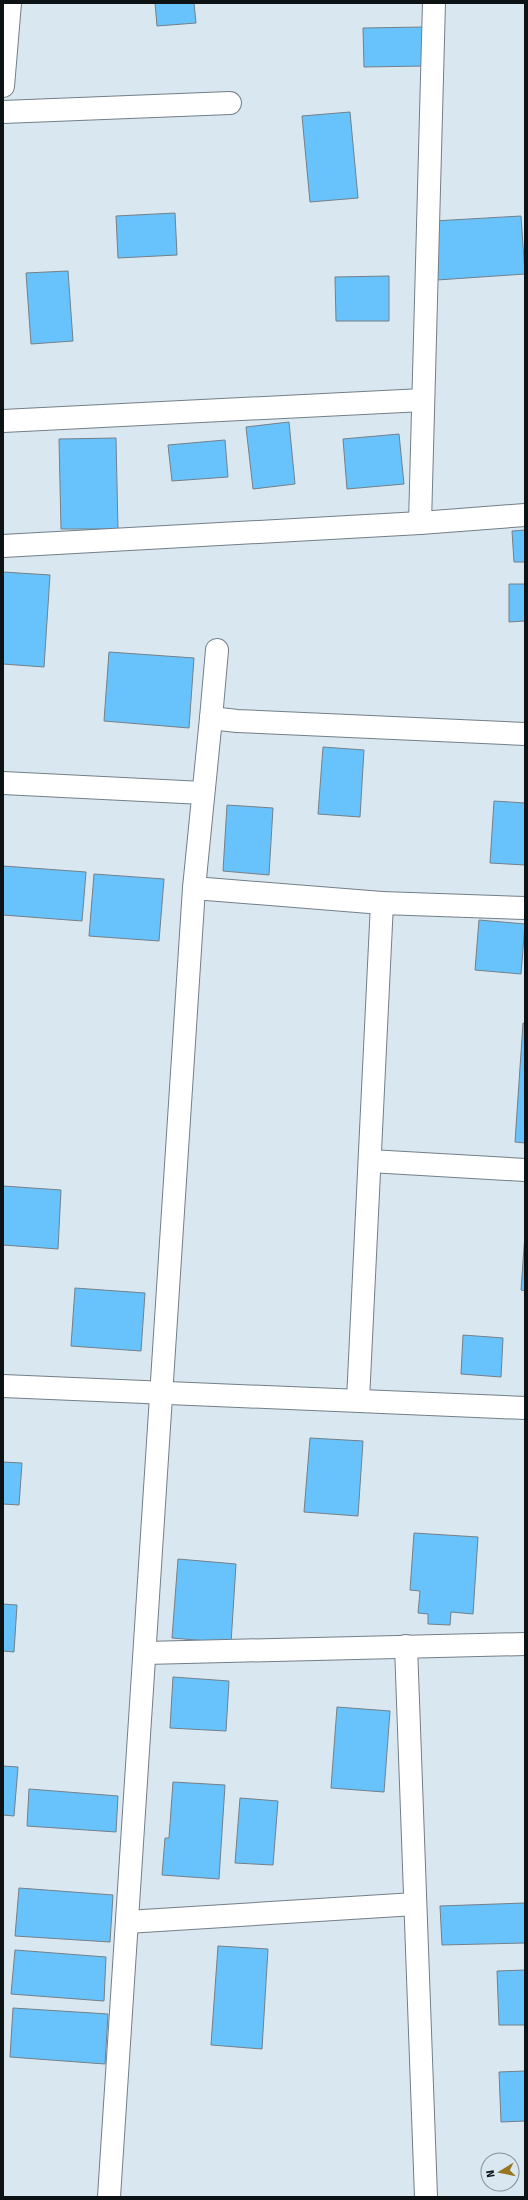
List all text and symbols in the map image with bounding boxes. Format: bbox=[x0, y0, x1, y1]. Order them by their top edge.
north arrow bbox=[480, 2152, 520, 2192]
text: N bbox=[484, 2169, 498, 2178]

